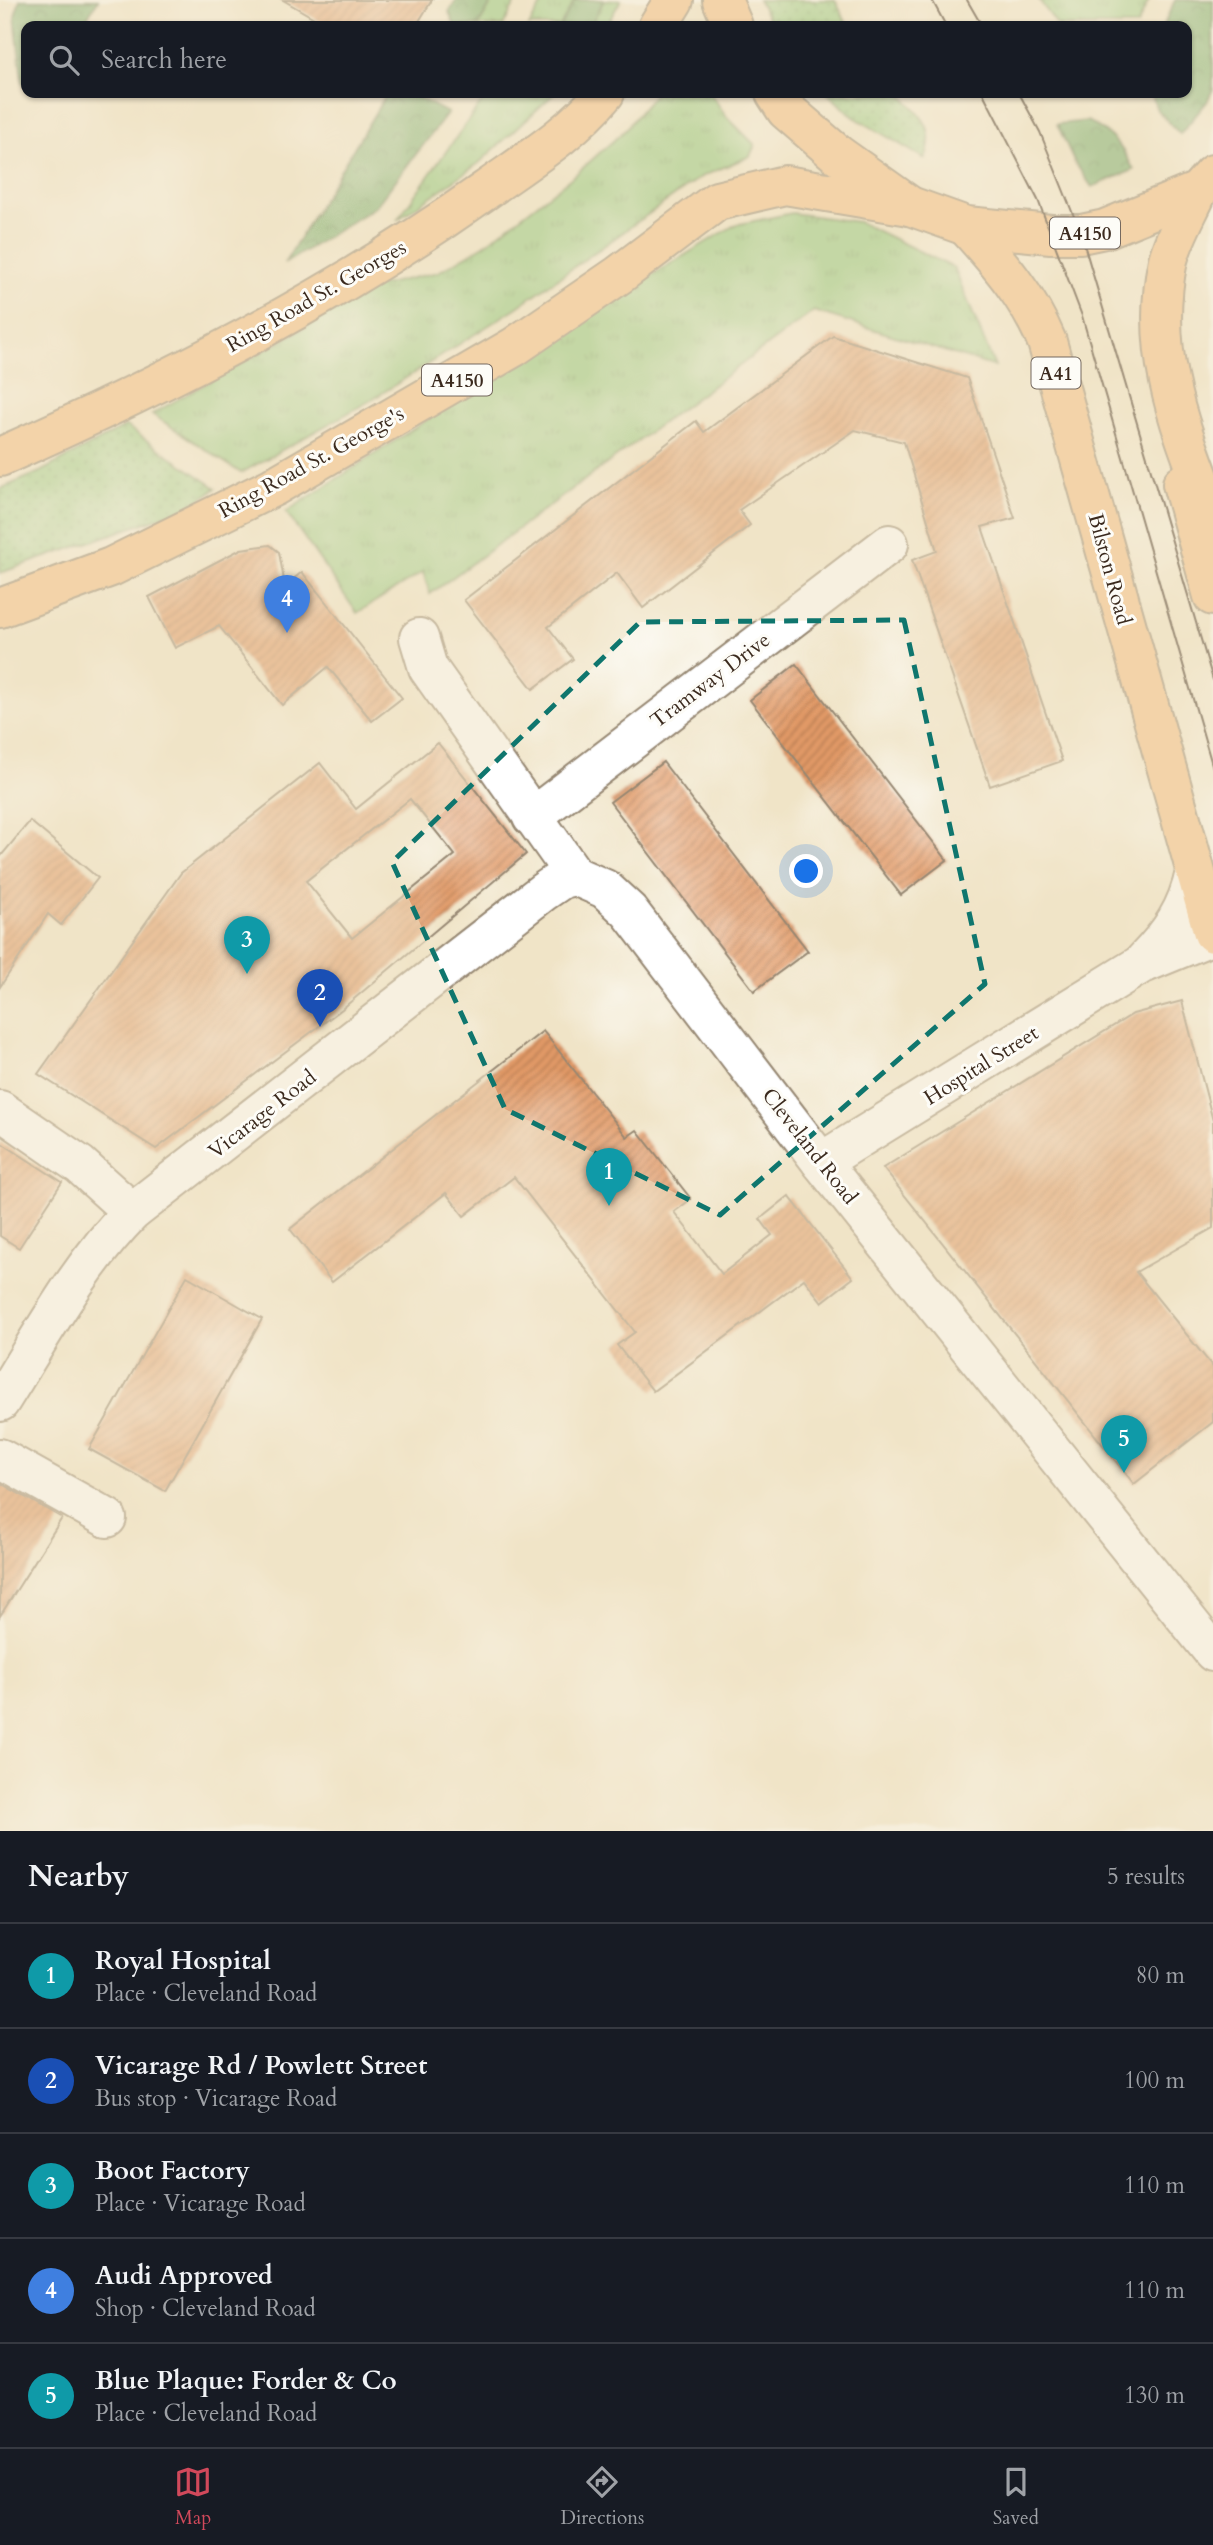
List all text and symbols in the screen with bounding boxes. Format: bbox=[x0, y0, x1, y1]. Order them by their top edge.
search box bbox=[21, 21, 1192, 98]
icon: search bbox=[45, 41, 83, 79]
text: Search here bbox=[101, 42, 227, 77]
road number: A4150 bbox=[1050, 218, 1120, 248]
street label: Ring Road St. Georges bbox=[221, 233, 412, 360]
road number: A41 bbox=[1032, 358, 1080, 388]
road number: A4150 bbox=[422, 364, 492, 396]
street label: Ring Road St. George's bbox=[213, 399, 409, 526]
street label: Bilston Road bbox=[1081, 510, 1138, 628]
pin: 4 bbox=[264, 575, 310, 633]
street label: Tramway Drive bbox=[644, 626, 776, 735]
your location bbox=[789, 854, 823, 888]
pin: 3 bbox=[224, 916, 270, 974]
pin: 2 bbox=[297, 969, 343, 1027]
street label: Hospital Street bbox=[918, 1018, 1044, 1112]
street label: Vicarage Road bbox=[202, 1063, 322, 1166]
street label: Cleveland Road bbox=[755, 1082, 864, 1211]
pin: 1 bbox=[586, 1148, 632, 1206]
pin: 5 bbox=[1101, 1415, 1147, 1473]
text: Nearby bbox=[28, 1856, 129, 1897]
text: 5 results bbox=[1107, 1861, 1185, 1892]
text: Royal Hospital bbox=[95, 1943, 271, 1978]
text: 1 bbox=[45, 1960, 57, 1991]
text: 80 m bbox=[1136, 1960, 1185, 1991]
text: Place · Cleveland Road bbox=[95, 1978, 317, 2009]
text: Vicarage Rd / Powlett Street bbox=[95, 2048, 427, 2083]
text: 2 bbox=[45, 2065, 57, 2096]
text: 100 m bbox=[1124, 2065, 1185, 2096]
text: Bus stop · Vicarage Road bbox=[95, 2083, 337, 2114]
text: Boot Factory bbox=[95, 2153, 250, 2188]
text: 3 bbox=[45, 2170, 57, 2201]
text: 110 m bbox=[1124, 2170, 1185, 2201]
text: Place · Vicarage Road bbox=[95, 2188, 306, 2219]
text: Audi Approved bbox=[95, 2258, 273, 2293]
text: 4 bbox=[45, 2275, 57, 2306]
text: 110 m bbox=[1124, 2275, 1185, 2306]
text: Shop · Cleveland Road bbox=[95, 2293, 316, 2324]
text: Blue Plaque: Forder & Co bbox=[95, 2363, 397, 2398]
text: 5 bbox=[45, 2380, 57, 2411]
text: 130 m bbox=[1124, 2380, 1185, 2411]
text: Place · Cleveland Road bbox=[95, 2398, 317, 2429]
tab: Map bbox=[174, 2463, 212, 2531]
tab: Directions bbox=[561, 2463, 644, 2531]
tab: Saved bbox=[993, 2463, 1039, 2531]

